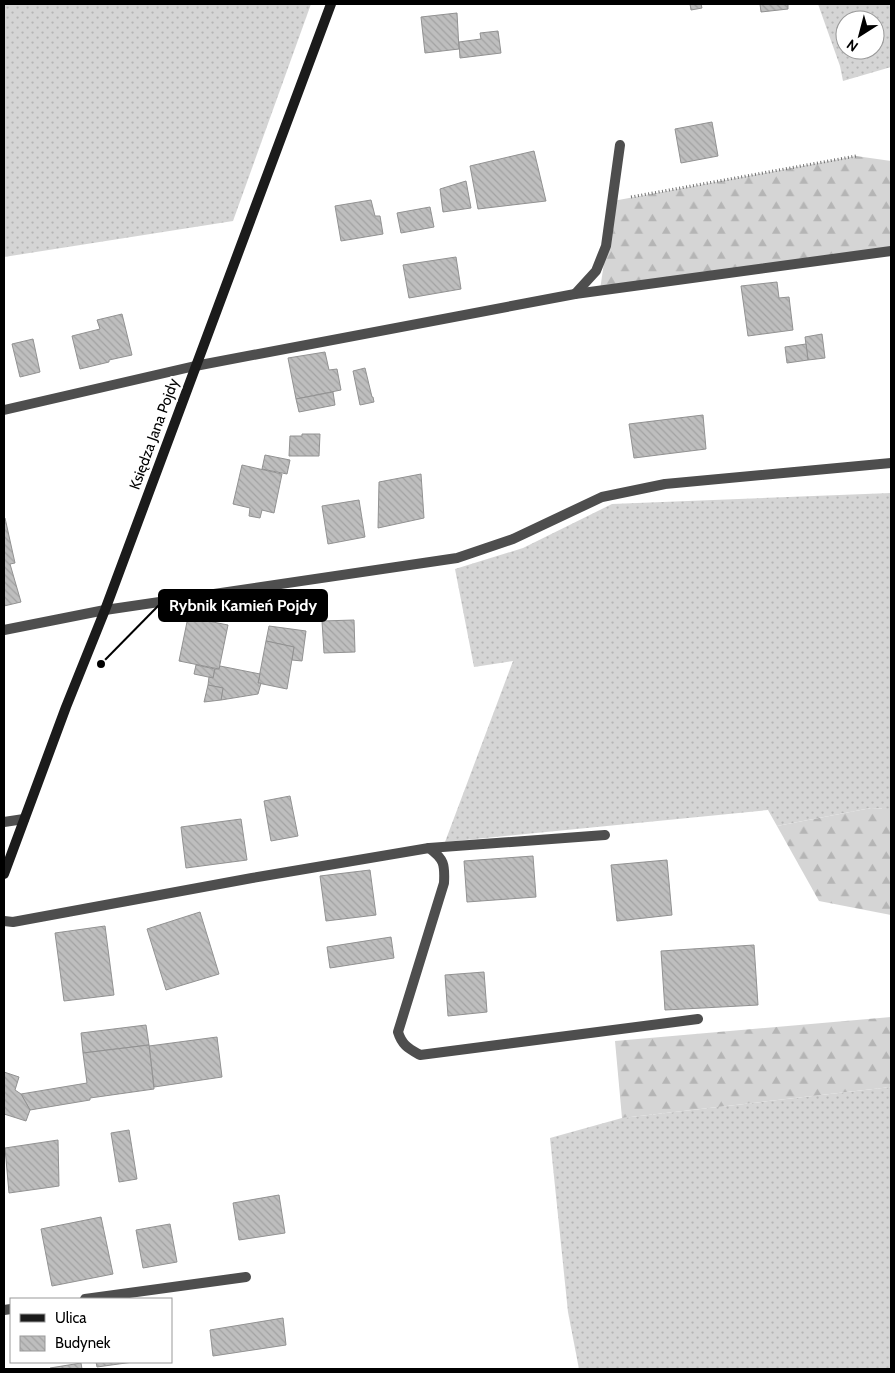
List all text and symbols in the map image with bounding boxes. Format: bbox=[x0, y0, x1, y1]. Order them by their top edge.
north arrow bbox=[835, 10, 885, 60]
text: N bbox=[843, 35, 862, 56]
street label: Księdza Jana Pojdy bbox=[126, 376, 183, 492]
callout: Rybnik Kamień Pojdy bbox=[159, 590, 327, 621]
text: Rybnik Kamień Pojdy bbox=[169, 596, 317, 615]
legend bbox=[10, 1298, 172, 1363]
text: Ulica bbox=[55, 1309, 87, 1327]
text: Budynek bbox=[55, 1334, 111, 1352]

